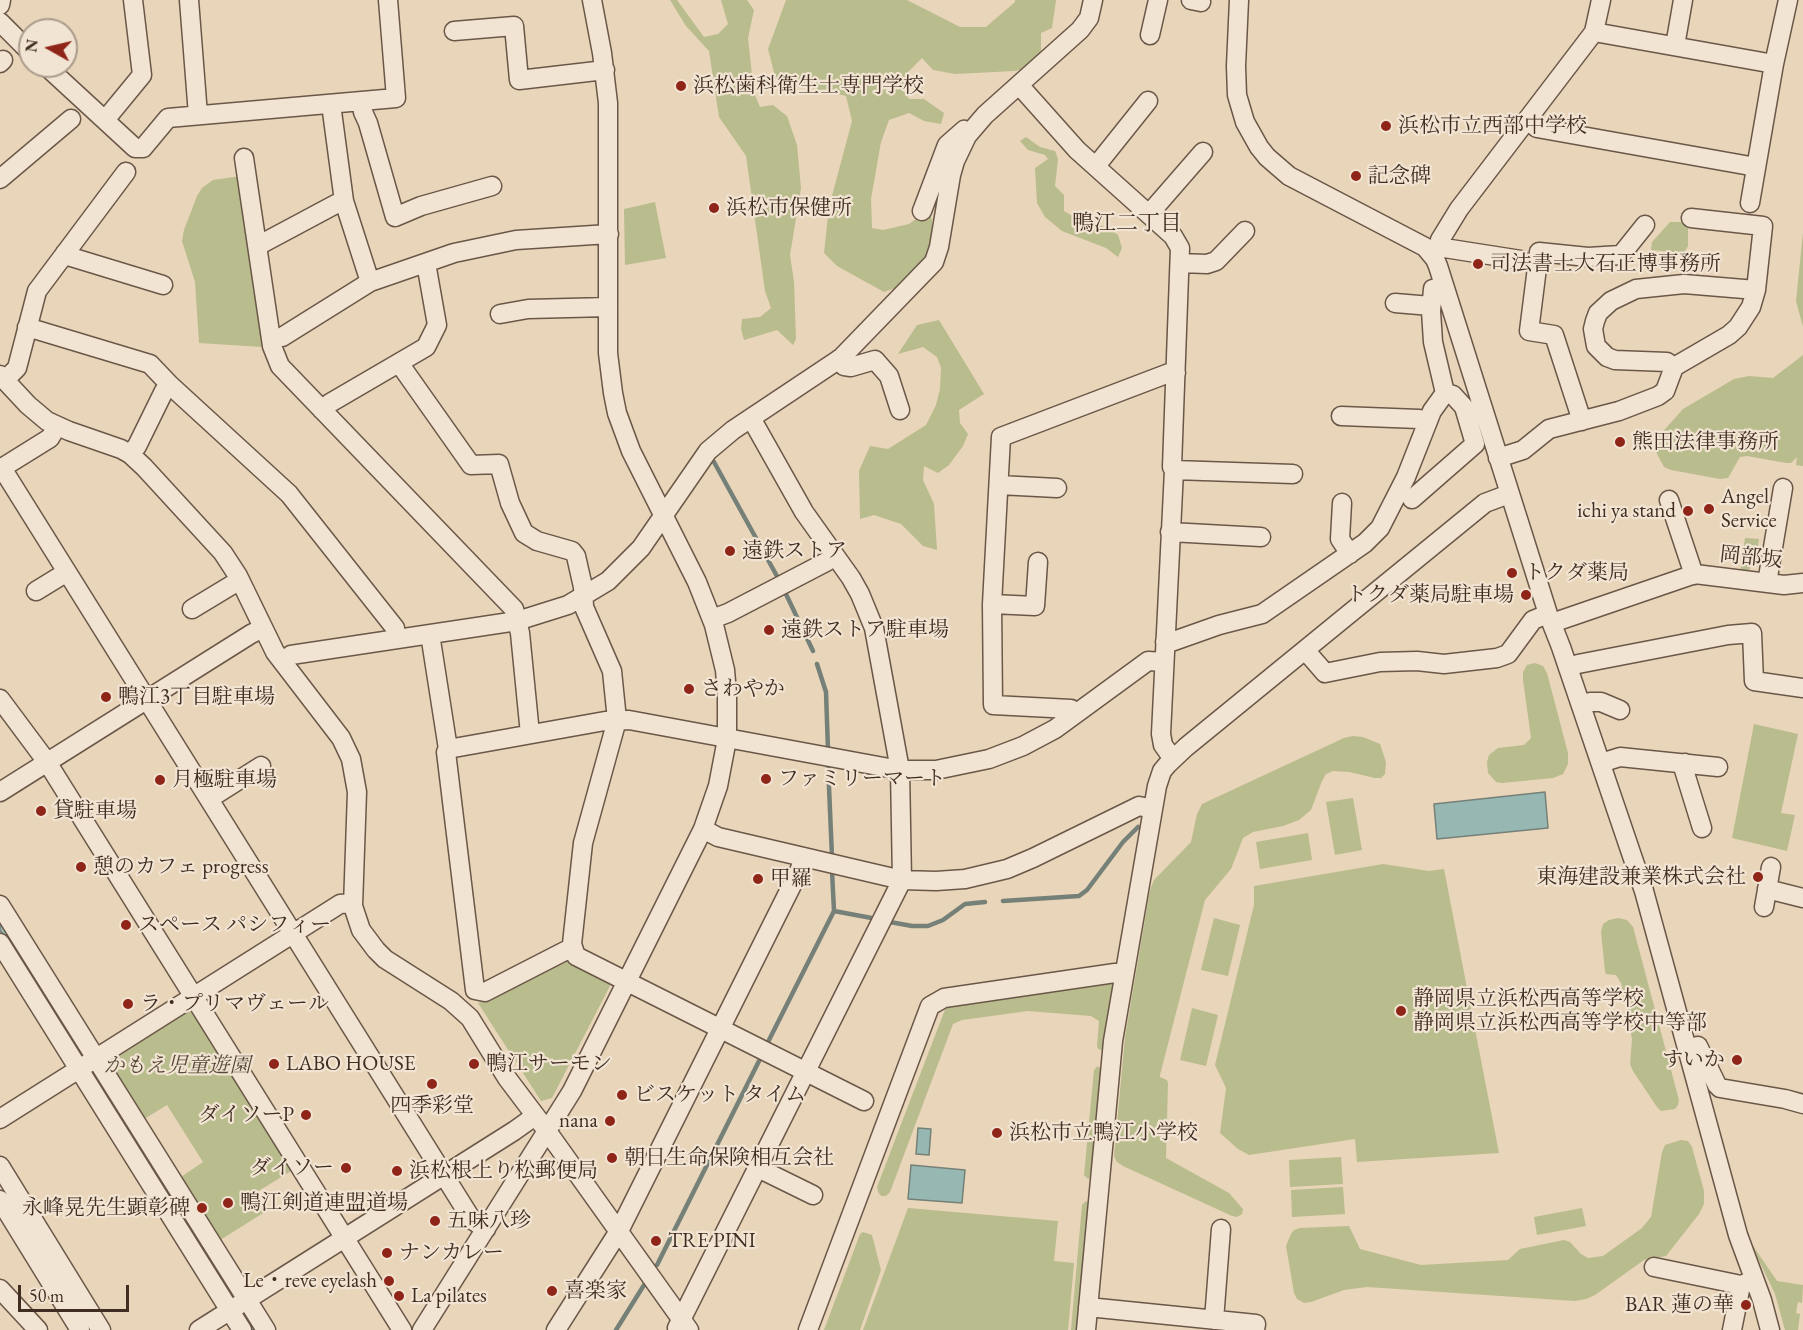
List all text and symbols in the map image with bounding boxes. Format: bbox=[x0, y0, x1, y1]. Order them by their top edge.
north arrow bbox=[18, 18, 78, 78]
text: N bbox=[20, 38, 43, 54]
place label: 浜松歯科衛生士専門学校 bbox=[693, 73, 924, 99]
marker: 浜松歯科衛生士専門学校 bbox=[674, 79, 688, 93]
place label: 浜松市立西部中学校 bbox=[1398, 113, 1587, 139]
marker: 浜松市立西部中学校 bbox=[1379, 119, 1393, 133]
place label: 記念碑 bbox=[1368, 163, 1431, 189]
marker: 記念碑 bbox=[1349, 169, 1363, 183]
place label: 浜松市保健所 bbox=[726, 195, 852, 221]
marker: 浜松市保健所 bbox=[707, 201, 721, 215]
district label: 鴨江二丁目 bbox=[1072, 211, 1182, 237]
place label: 司法書士大石正博事務所 bbox=[1490, 251, 1721, 277]
marker: 司法書士大石正博事務所 bbox=[1471, 257, 1485, 271]
place label: 熊田法律事務所 bbox=[1632, 429, 1779, 455]
marker: 熊田法律事務所 bbox=[1613, 435, 1627, 449]
place label: Angel Service bbox=[1721, 484, 1777, 534]
place label: ichi ya stand bbox=[1577, 498, 1676, 524]
marker: Angel Service bbox=[1702, 502, 1716, 516]
marker: ichi ya stand bbox=[1681, 504, 1695, 518]
place label: 遠鉄ストア bbox=[742, 538, 847, 564]
street label: 岡部坂 bbox=[1718, 542, 1784, 574]
marker: 遠鉄ストア bbox=[723, 544, 737, 558]
place label: トクダ薬局 bbox=[1524, 560, 1629, 586]
marker: トクダ薬局 bbox=[1505, 566, 1519, 580]
place label: トクダ薬局駐車場 bbox=[1346, 582, 1514, 608]
marker: トクダ薬局駐車場 bbox=[1519, 588, 1533, 602]
place label: 遠鉄ストア駐車場 bbox=[781, 617, 949, 643]
marker: 遠鉄ストア駐車場 bbox=[762, 623, 776, 637]
place label: さわやか bbox=[701, 676, 785, 702]
marker: さわやか bbox=[682, 682, 696, 696]
place label: 鴨江3丁目駐車場 bbox=[118, 684, 275, 710]
marker: 鴨江3丁目駐車場 bbox=[99, 690, 113, 704]
place label: ファミリーマート bbox=[778, 766, 946, 792]
place label: 月極駐車場 bbox=[172, 767, 277, 793]
marker: ファミリーマート bbox=[759, 772, 773, 786]
marker: 月極駐車場 bbox=[153, 773, 167, 787]
place label: 貸駐車場 bbox=[53, 798, 137, 824]
marker: 貸駐車場 bbox=[34, 804, 48, 818]
place label: 憩のカフェ progress bbox=[93, 854, 268, 880]
marker: 憩のカフェ progress bbox=[74, 860, 88, 874]
place label: 東海建設兼業株式会社 bbox=[1536, 864, 1746, 890]
place label: 甲羅 bbox=[770, 866, 812, 892]
marker: 東海建設兼業株式会社 bbox=[1751, 870, 1765, 884]
marker: 甲羅 bbox=[751, 872, 765, 886]
place label: スペース パシフィー bbox=[138, 912, 331, 938]
marker: スペース パシフィー bbox=[119, 918, 133, 932]
place label: 静岡県立浜松西高等学校 静岡県立浜松西高等学校中等部 bbox=[1413, 986, 1707, 1036]
place label: ラ・プリマヴェール bbox=[140, 991, 329, 1017]
marker: ラ・プリマヴェール bbox=[121, 997, 135, 1011]
marker: 静岡県立浜松西高等学校 静岡県立浜松西高等学校中等部 bbox=[1394, 1004, 1408, 1018]
place label: すいか bbox=[1662, 1047, 1725, 1073]
place label: LABO HOUSE bbox=[286, 1051, 415, 1077]
place label: 鴨江サーモン bbox=[486, 1051, 612, 1077]
park label: かもえ児童遊園 bbox=[104, 1053, 250, 1079]
marker: すいか bbox=[1730, 1053, 1744, 1067]
marker: LABO HOUSE bbox=[267, 1057, 281, 1071]
marker: 鴨江サーモン bbox=[467, 1057, 481, 1071]
marker: 四季彩堂 bbox=[425, 1077, 439, 1091]
place label: ビスケット タイム bbox=[634, 1082, 806, 1108]
marker: ビスケット タイム bbox=[615, 1088, 629, 1102]
place label: 四季彩堂 bbox=[390, 1093, 474, 1119]
place label: ダイソーP bbox=[198, 1102, 294, 1128]
marker: ダイソーP bbox=[299, 1108, 313, 1122]
place label: nana bbox=[559, 1108, 598, 1134]
marker: nana bbox=[603, 1114, 617, 1128]
place label: 浜松市立鴨江小学校 bbox=[1009, 1120, 1198, 1146]
marker: 浜松市立鴨江小学校 bbox=[990, 1126, 1004, 1140]
place label: 朝日生命保険相互会社 bbox=[624, 1145, 834, 1171]
marker: 朝日生命保険相互会社 bbox=[605, 1151, 619, 1165]
place label: ダイソー bbox=[250, 1155, 334, 1181]
place label: 浜松根上り松郵便局 bbox=[409, 1158, 598, 1184]
marker: ダイソー bbox=[339, 1161, 353, 1175]
marker: 浜松根上り松郵便局 bbox=[390, 1164, 404, 1178]
place label: 鴨江剣道連盟道場 bbox=[240, 1190, 408, 1216]
place label: 永峰晃先生顕彰碑 bbox=[22, 1195, 190, 1221]
marker: 鴨江剣道連盟道場 bbox=[221, 1196, 235, 1210]
marker: 永峰晃先生顕彰碑 bbox=[195, 1201, 209, 1215]
place label: 五味八珍 bbox=[447, 1208, 531, 1234]
marker: 五味八珍 bbox=[428, 1214, 442, 1228]
place label: TRE PINI bbox=[668, 1228, 756, 1254]
marker: TRE PINI bbox=[649, 1234, 663, 1248]
place label: ナンカレー bbox=[399, 1240, 504, 1266]
marker: ナンカレー bbox=[380, 1246, 394, 1260]
place label: Le・reve eyelash bbox=[243, 1268, 377, 1294]
scale bar bbox=[21, 1273, 132, 1311]
marker: Le・reve eyelash bbox=[382, 1274, 396, 1288]
place label: 喜楽家 bbox=[564, 1278, 627, 1304]
place label: La pilates bbox=[411, 1283, 487, 1309]
text: 50 m bbox=[29, 1284, 64, 1307]
marker: 喜楽家 bbox=[545, 1284, 559, 1298]
marker: La pilates bbox=[392, 1289, 406, 1303]
place label: BAR 蓮の華 bbox=[1625, 1292, 1734, 1318]
marker: BAR 蓮の華 bbox=[1739, 1298, 1753, 1312]

